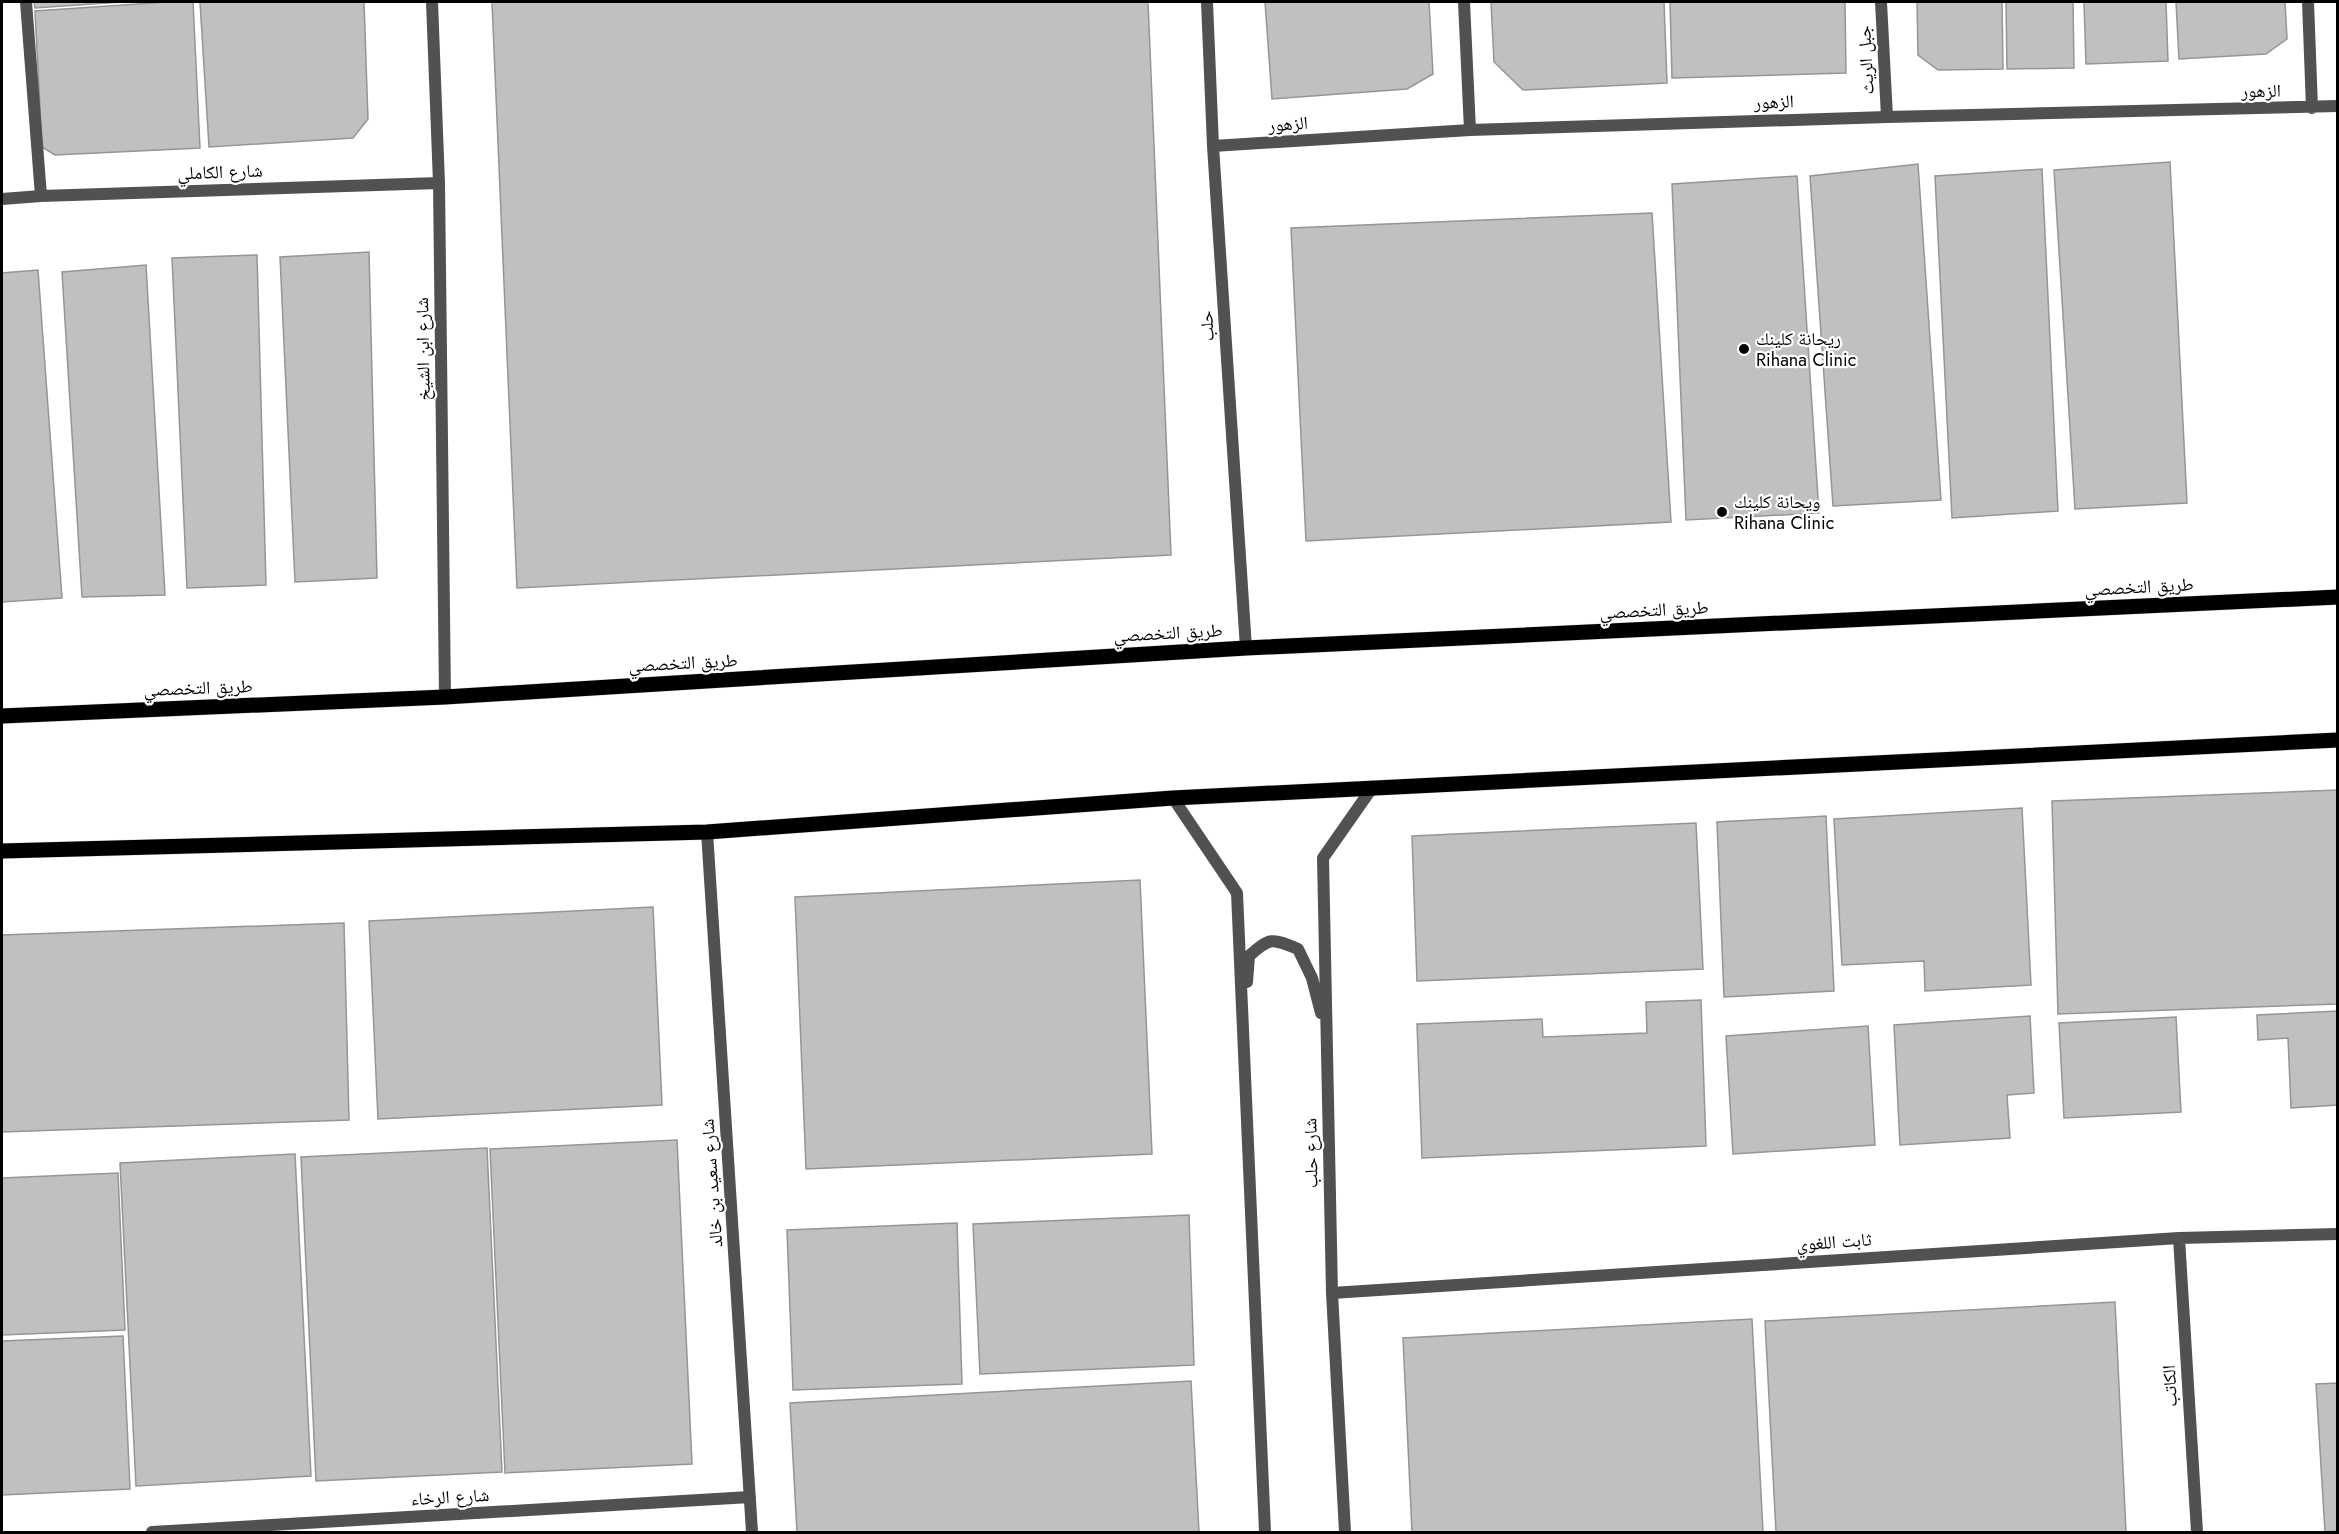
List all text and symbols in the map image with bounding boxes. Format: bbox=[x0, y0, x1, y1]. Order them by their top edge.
street label: جبل الريث bbox=[1851, 25, 1881, 95]
street label: الزهور bbox=[2240, 78, 2281, 104]
street label: الزهور bbox=[1753, 88, 1794, 116]
street label: الزهور bbox=[1266, 110, 1309, 138]
street label: شارع الكاملي bbox=[177, 158, 263, 188]
street label: شارع ابن الشيخ bbox=[409, 297, 437, 401]
street label: حلب bbox=[1193, 310, 1221, 342]
place label: ريحانة كلينك Rihana Clinic bbox=[1756, 326, 1856, 373]
marker: ريحانة كلينك Rihana Clinic bbox=[1737, 342, 1751, 356]
place label: ويحانة كلينك Rihana Clinic bbox=[1734, 489, 1834, 536]
marker: ويحانة كلينك Rihana Clinic bbox=[1715, 505, 1729, 519]
street label: طريق التخصصي bbox=[2084, 571, 2194, 604]
street label: طريق التخصصي bbox=[1599, 594, 1709, 627]
street label: طريق التخصصي bbox=[1113, 617, 1223, 650]
street label: طريق التخصصي bbox=[628, 647, 738, 680]
street label: طريق التخصصي bbox=[143, 673, 253, 704]
street label: شارع سعيد بن خالد bbox=[695, 1118, 729, 1248]
street label: شارع حلب bbox=[1297, 1118, 1325, 1188]
street label: ثابت اللغوي bbox=[1796, 1226, 1873, 1259]
street label: الكاتب bbox=[2156, 1364, 2184, 1408]
street label: شارع الرخاء bbox=[410, 1482, 490, 1512]

